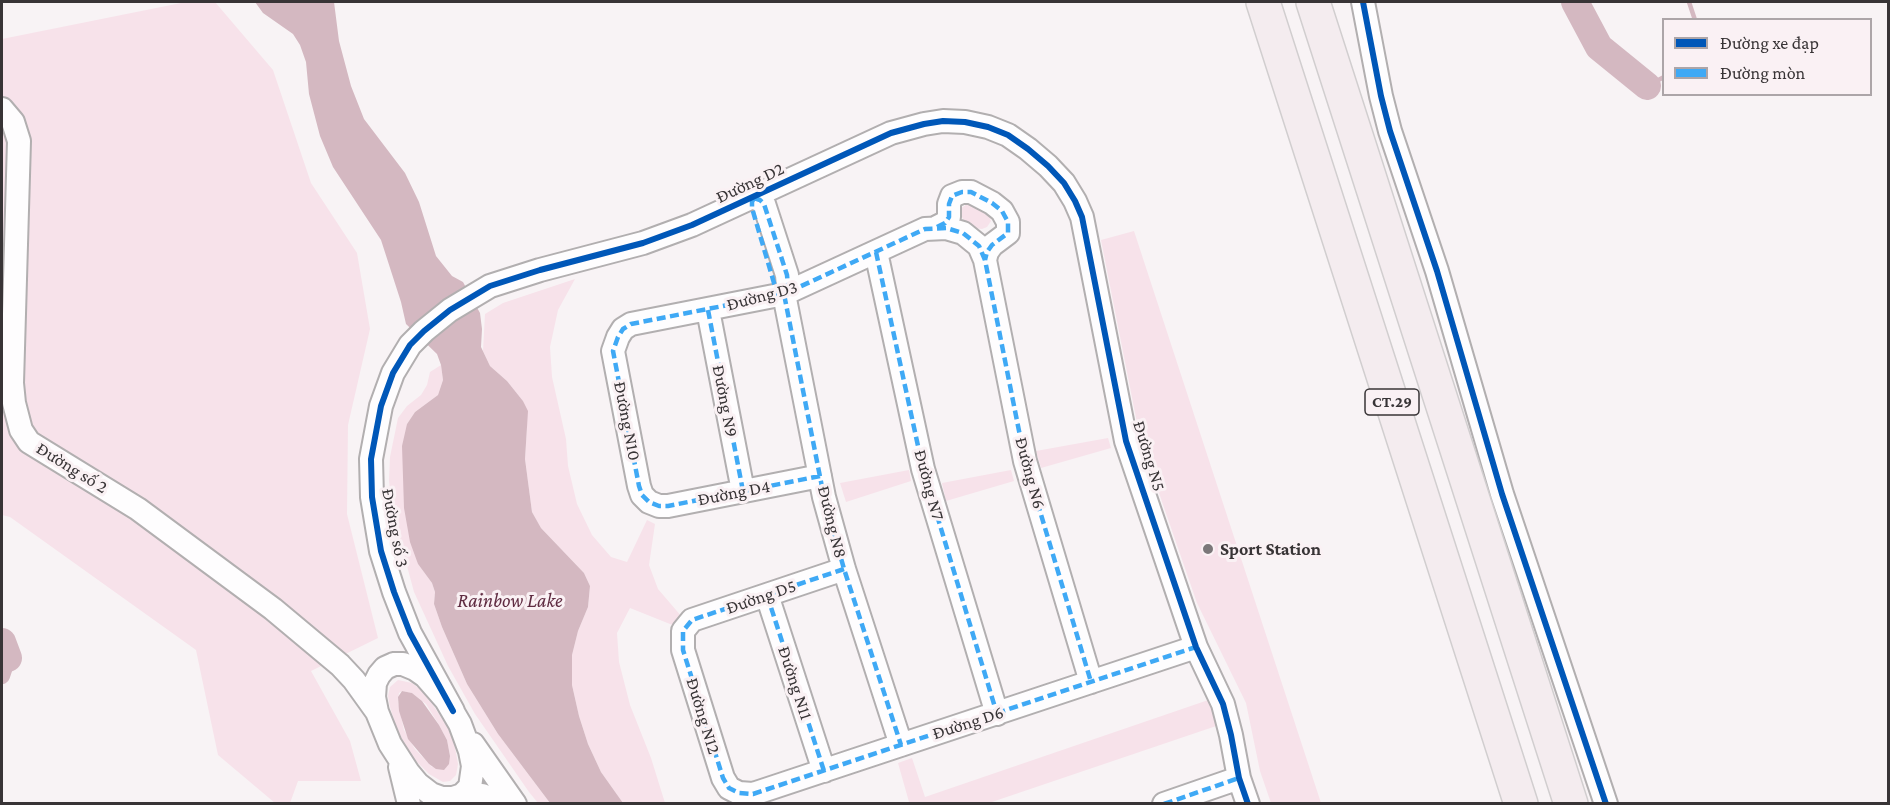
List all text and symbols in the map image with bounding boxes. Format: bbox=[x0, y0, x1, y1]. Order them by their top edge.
legend bbox=[1662, 18, 1872, 96]
text: Đường xe đạp bbox=[1720, 33, 1819, 53]
text: Đường mòn bbox=[1720, 63, 1805, 83]
street label: Đường D2 bbox=[713, 158, 787, 208]
street label: Đường D3 bbox=[724, 276, 800, 316]
street label: Đường N9 bbox=[707, 363, 743, 439]
street label: Đường N10 bbox=[609, 380, 645, 462]
road number: CT.29 bbox=[1365, 389, 1419, 415]
street label: Đường N5 bbox=[1128, 418, 1170, 494]
street label: Đường N6 bbox=[1010, 435, 1050, 511]
street label: Đường số 2 bbox=[32, 438, 112, 498]
street label: Đường N7 bbox=[909, 447, 949, 523]
street label: Đường D4 bbox=[696, 475, 772, 511]
street label: Đường N8 bbox=[813, 484, 851, 560]
street label: Đường số 3 bbox=[377, 487, 413, 569]
place label: Sport Station bbox=[1220, 538, 1321, 560]
marker: Sport Station bbox=[1201, 542, 1215, 556]
street label: Đường D5 bbox=[723, 575, 799, 619]
water label: Rainbow Lake bbox=[457, 589, 563, 613]
street label: Đường N11 bbox=[773, 644, 817, 722]
street label: Đường N12 bbox=[681, 675, 725, 757]
street label: Đường D6 bbox=[930, 701, 1006, 745]

